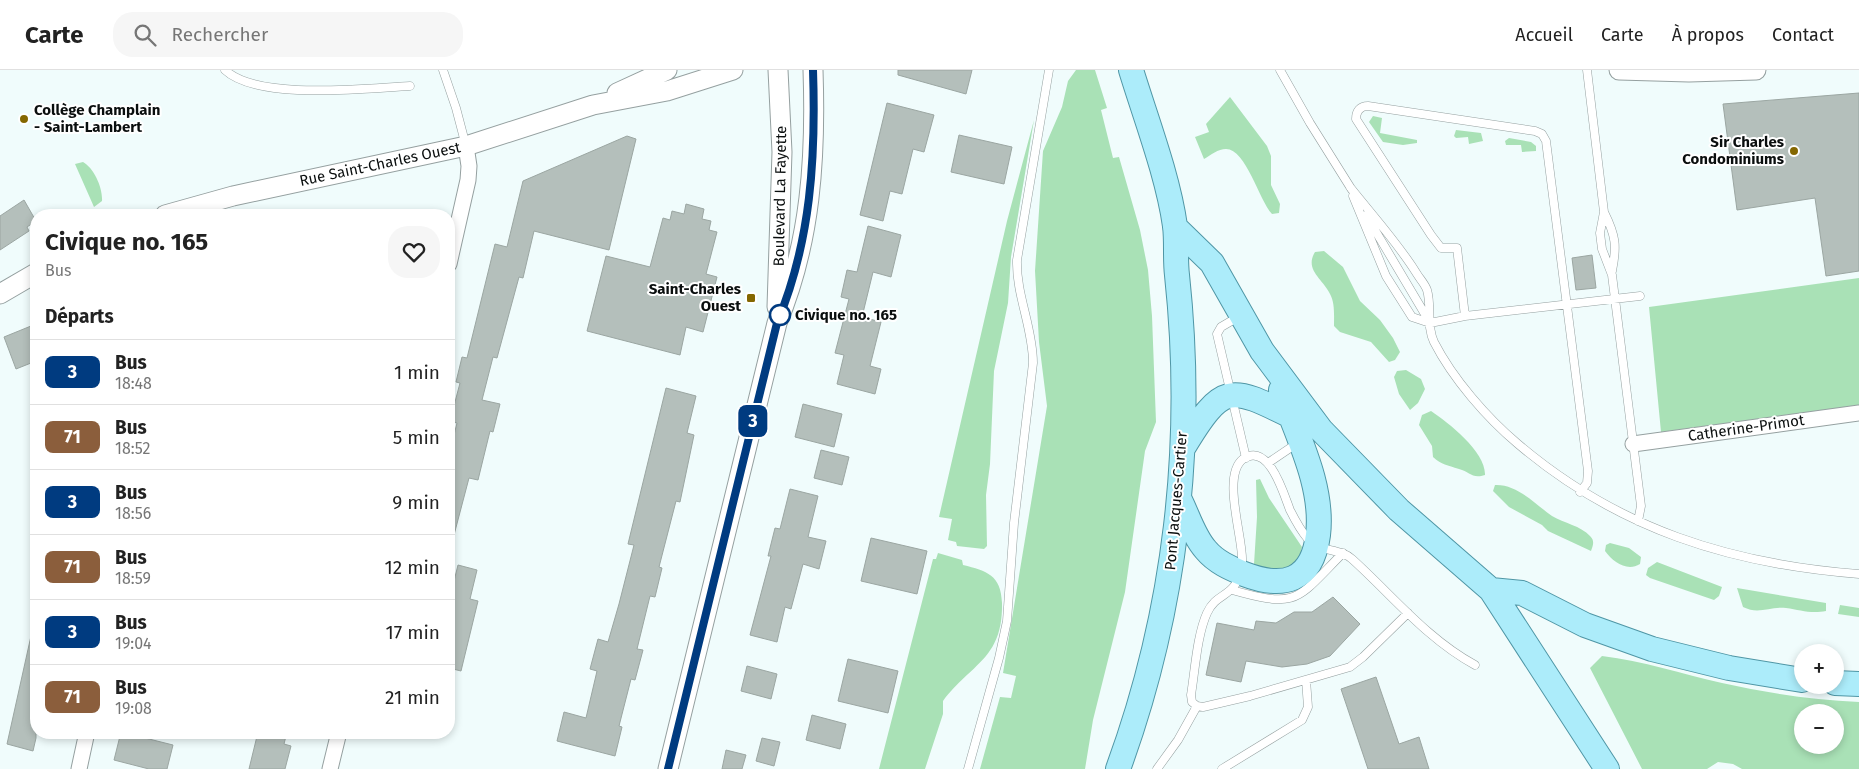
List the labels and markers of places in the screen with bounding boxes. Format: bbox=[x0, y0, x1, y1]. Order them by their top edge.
place label: Collège Champlain - Saint-Lambert bbox=[34, 101, 160, 136]
marker: Collège Champlain - Saint-Lambert bbox=[18, 113, 30, 125]
place label: Sir Charles Condominiums bbox=[1682, 133, 1784, 168]
marker: Sir Charles Condominiums bbox=[1788, 145, 1800, 157]
place label: Saint-Charles Ouest bbox=[649, 280, 741, 315]
marker: Saint-Charles Ouest bbox=[745, 292, 757, 304]
marker: Civique no. 165 bbox=[769, 304, 791, 326]
place label: Civique no. 165 bbox=[795, 306, 897, 324]

